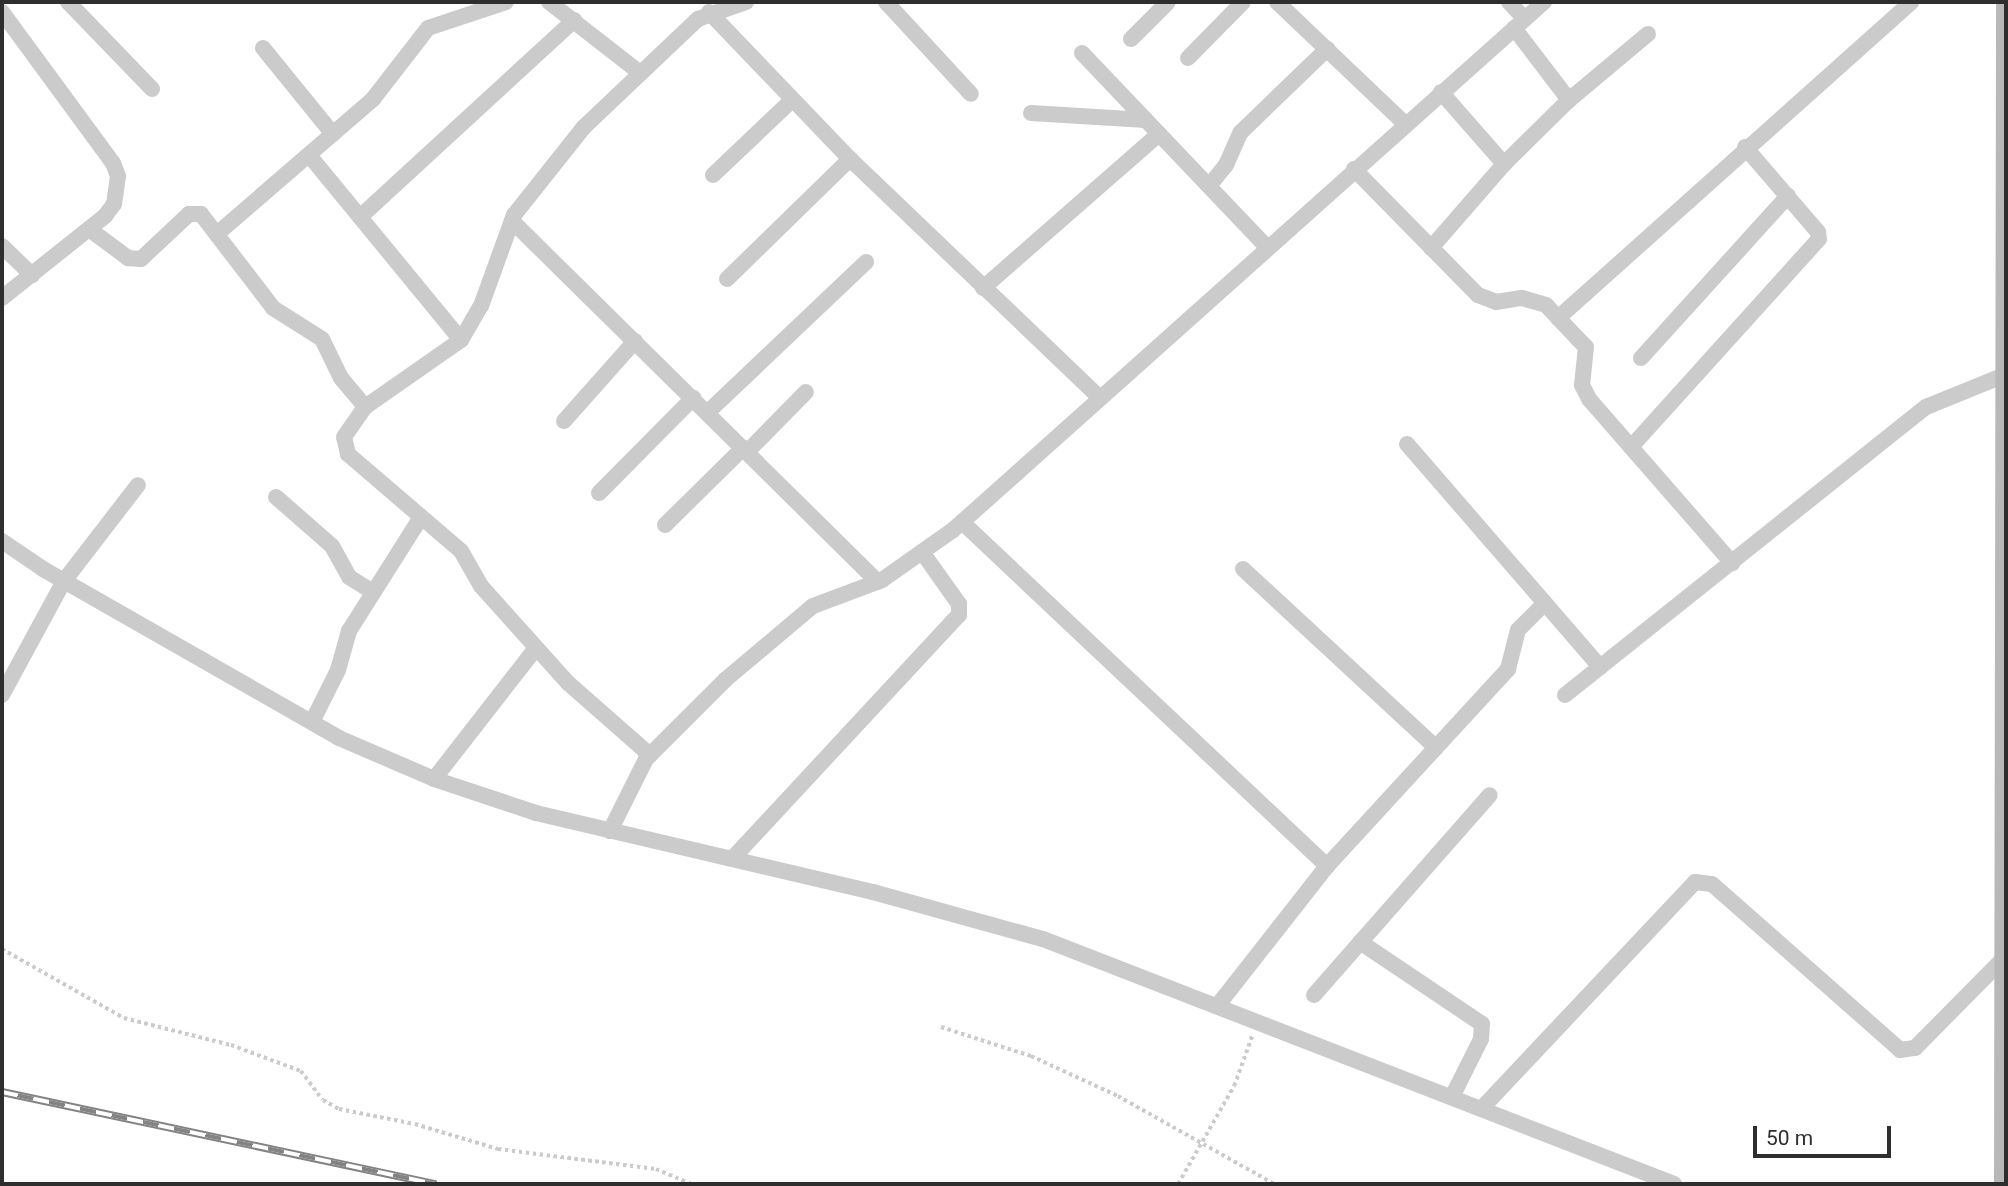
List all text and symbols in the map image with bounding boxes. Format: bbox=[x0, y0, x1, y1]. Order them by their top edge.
scale bar bbox=[1756, 1112, 1894, 1156]
text: 50 m bbox=[1766, 1126, 1813, 1150]

